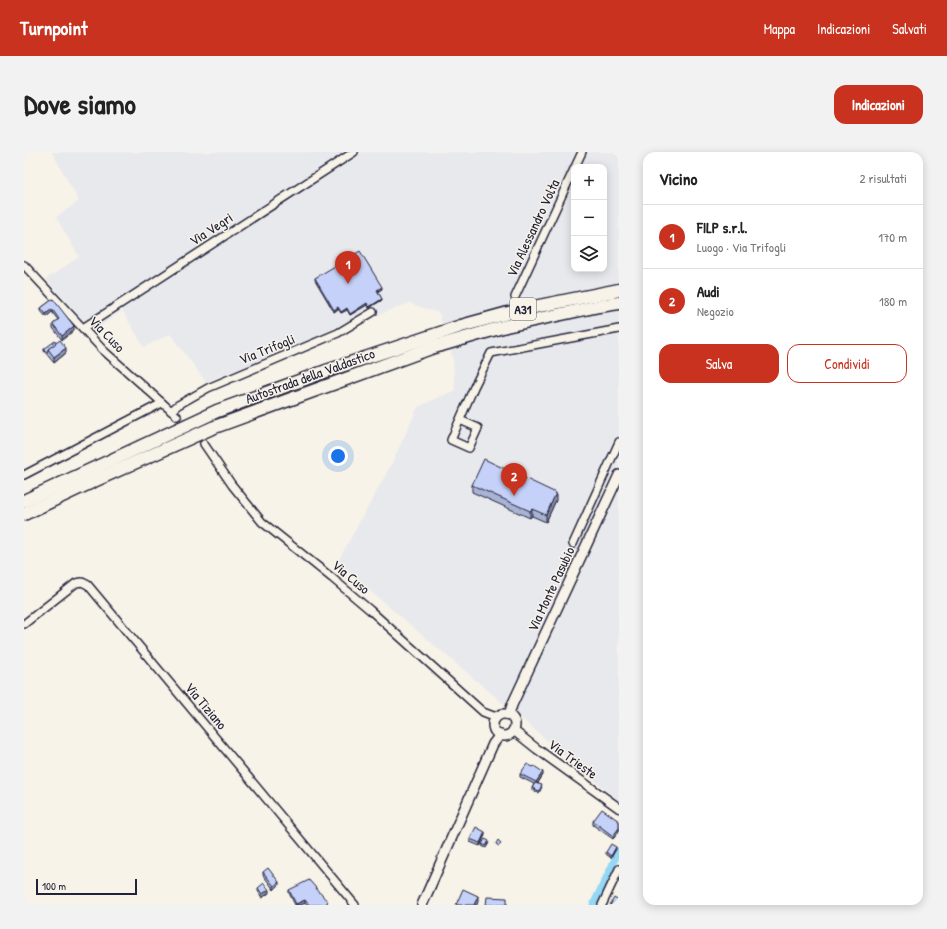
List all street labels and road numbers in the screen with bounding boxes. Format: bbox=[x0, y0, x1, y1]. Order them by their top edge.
street label: Via Alessandro Volta bbox=[502, 175, 564, 280]
street label: Via Vegri bbox=[185, 208, 237, 250]
road number: A31 bbox=[510, 298, 536, 320]
street label: Via Cuso bbox=[85, 311, 130, 356]
street label: Via Trifogli bbox=[236, 329, 298, 369]
street label: Autostrada della Valdastico bbox=[243, 343, 377, 408]
street label: Via Monte Pasubio bbox=[523, 543, 579, 634]
street label: Via Cuso bbox=[328, 555, 375, 598]
street label: Via Tiziano bbox=[181, 678, 232, 733]
street label: Via Trieste bbox=[545, 734, 602, 783]

